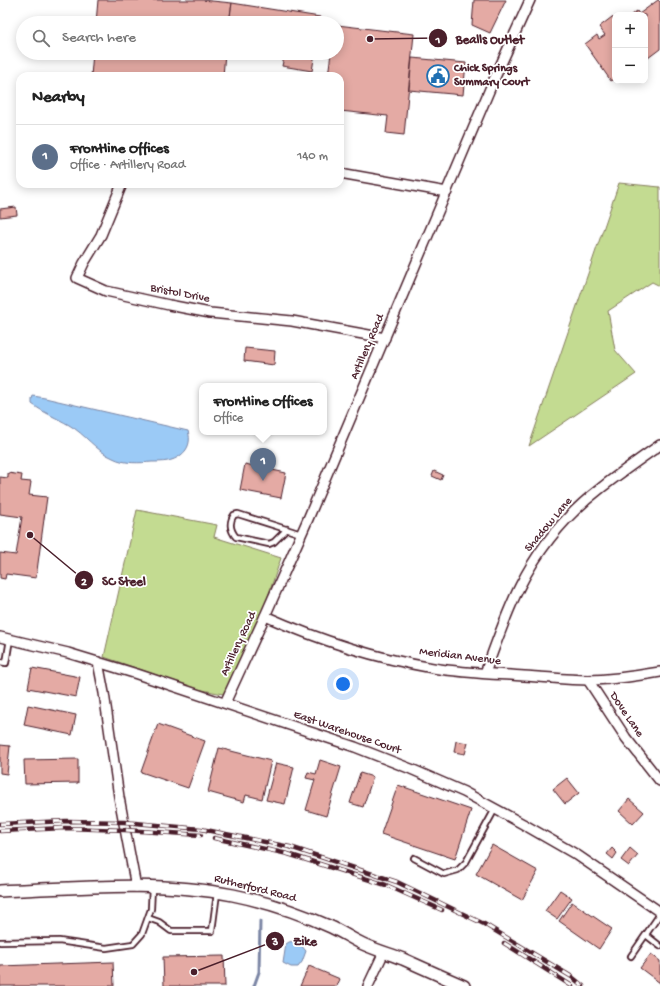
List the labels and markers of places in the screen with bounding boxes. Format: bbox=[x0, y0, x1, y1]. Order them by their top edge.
callout: Bealls Outlet bbox=[428, 26, 532, 51]
place label: Chick Springs Summary Court bbox=[453, 62, 531, 90]
public building icon: Chick Springs Summary Court bbox=[425, 63, 451, 89]
pin: 1 bbox=[250, 448, 276, 481]
callout: SC Steel bbox=[74, 568, 154, 593]
callout: Zike bbox=[265, 928, 324, 953]

